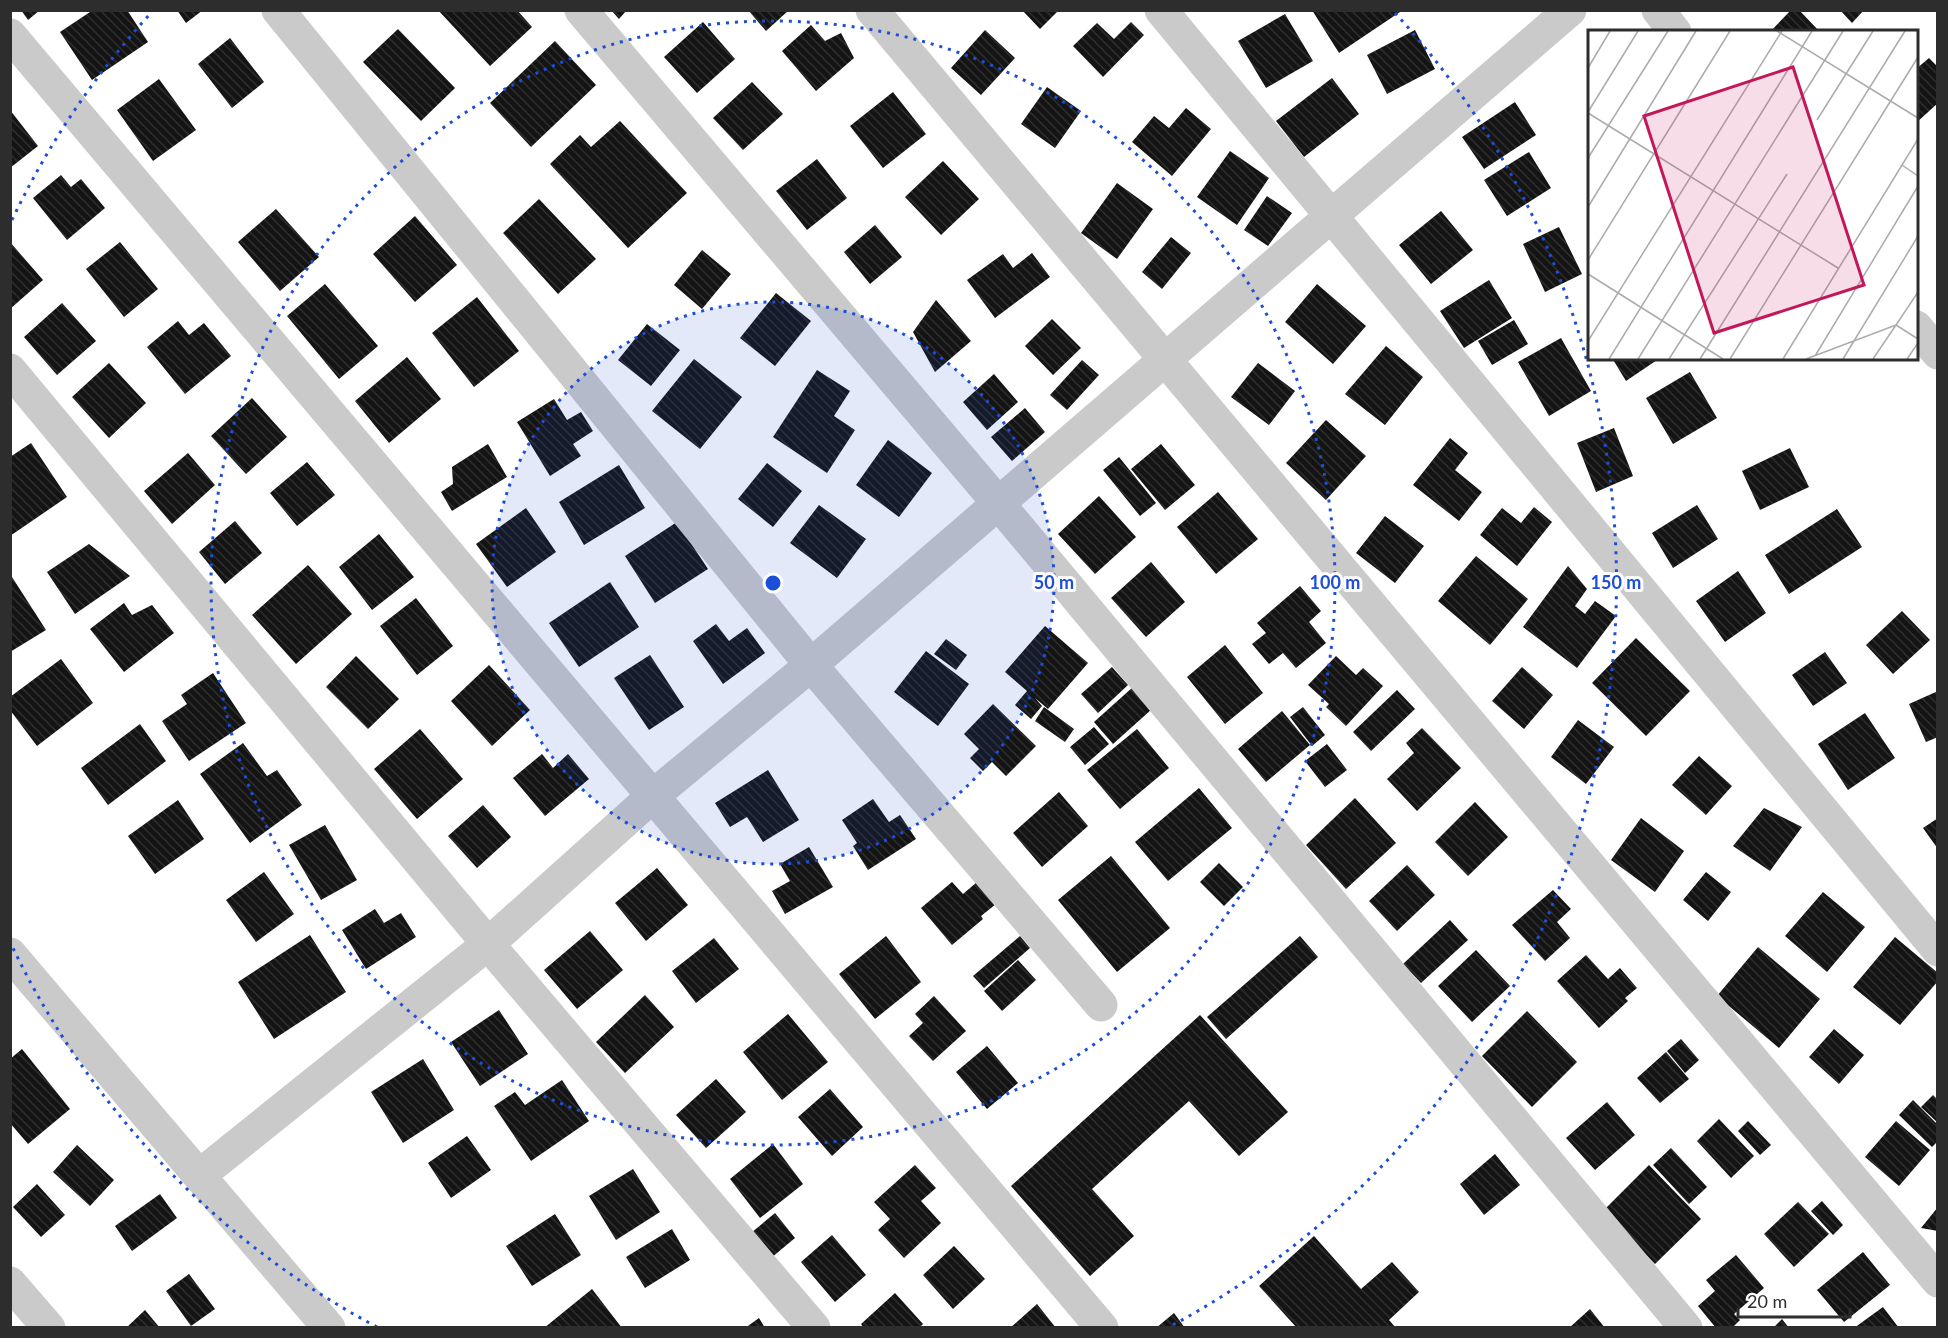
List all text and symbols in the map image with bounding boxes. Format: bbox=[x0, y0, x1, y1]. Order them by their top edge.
inset map bbox=[1588, 30, 1918, 360]
text: 50 m bbox=[1034, 571, 1074, 593]
text: 100 m bbox=[1310, 571, 1360, 593]
text: 150 m bbox=[1591, 571, 1641, 593]
centre of rings bbox=[763, 573, 783, 593]
scale bar bbox=[1738, 1281, 1850, 1319]
text: 20 m bbox=[1747, 1290, 1787, 1312]

